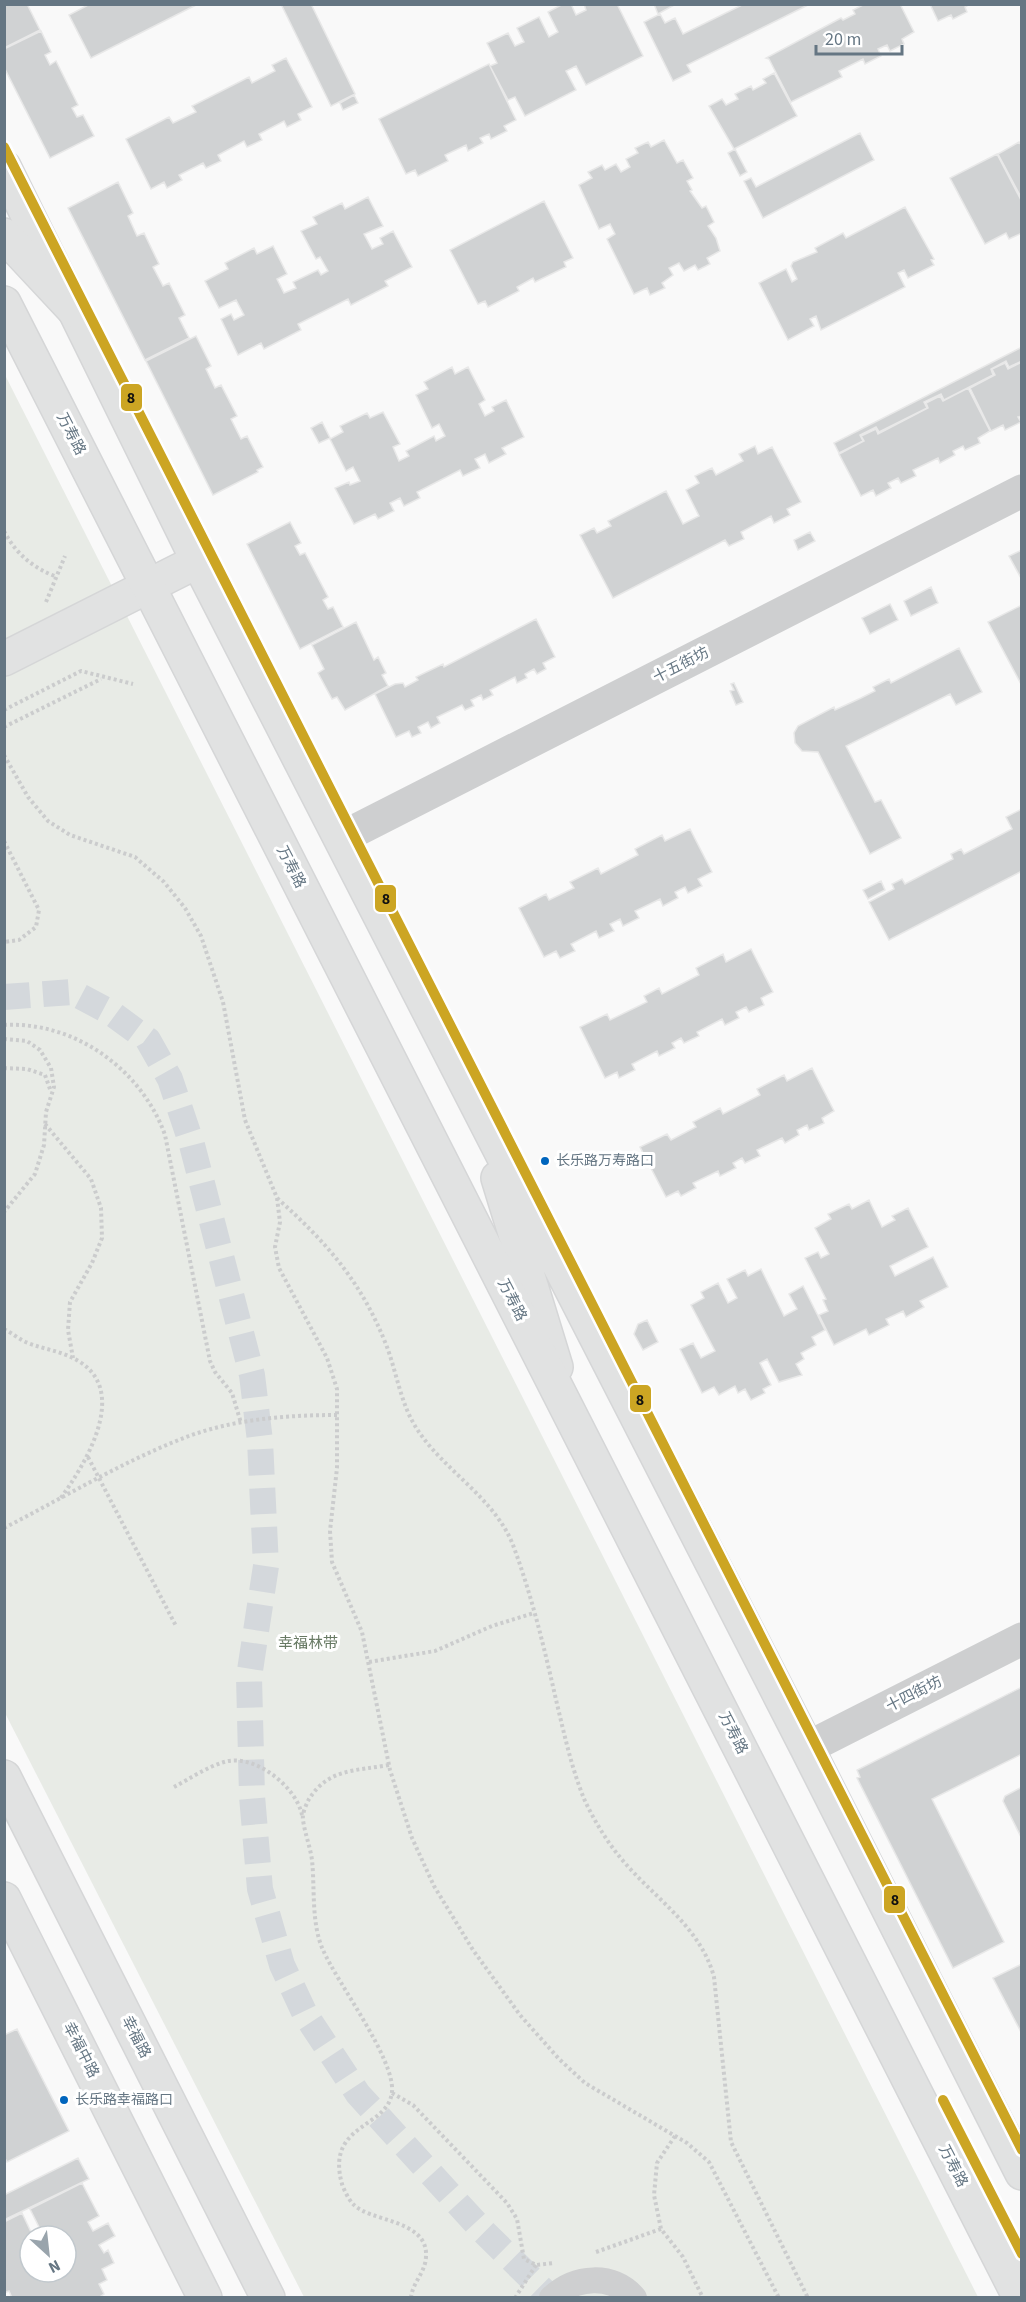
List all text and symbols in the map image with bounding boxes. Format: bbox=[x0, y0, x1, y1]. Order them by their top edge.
scale bar bbox=[816, 18, 902, 56]
text: 20 m bbox=[825, 27, 861, 52]
line badge: 8 bbox=[120, 383, 143, 412]
text: 8 bbox=[127, 387, 135, 409]
street label: 万寿路 bbox=[51, 409, 91, 459]
street label: 十五街坊 bbox=[649, 642, 713, 688]
street label: 万寿路 bbox=[271, 842, 311, 892]
line badge: 8 bbox=[374, 884, 397, 913]
text: 8 bbox=[382, 888, 390, 910]
place label: 长乐路万寿路口 bbox=[556, 1151, 654, 1171]
marker: 长乐路万寿路口 bbox=[539, 1155, 551, 1167]
street label: 万寿路 bbox=[492, 1275, 532, 1325]
line badge: 8 bbox=[629, 1384, 652, 1413]
text: 8 bbox=[636, 1389, 644, 1411]
park label: 幸福林带 bbox=[278, 1633, 338, 1654]
street label: 十四街坊 bbox=[882, 1671, 946, 1717]
street label: 万寿路 bbox=[713, 1708, 753, 1758]
line badge: 8 bbox=[883, 1885, 906, 1914]
text: 8 bbox=[891, 1889, 899, 1911]
street label: 幸福路 bbox=[116, 2012, 156, 2062]
street label: 幸福中路 bbox=[58, 2018, 104, 2082]
place label: 长乐路幸福路口 bbox=[75, 2090, 173, 2110]
marker: 长乐路幸福路口 bbox=[58, 2094, 70, 2106]
street label: 万寿路 bbox=[933, 2141, 973, 2191]
north arrow bbox=[18, 2224, 78, 2284]
text: N bbox=[45, 2254, 64, 2279]

